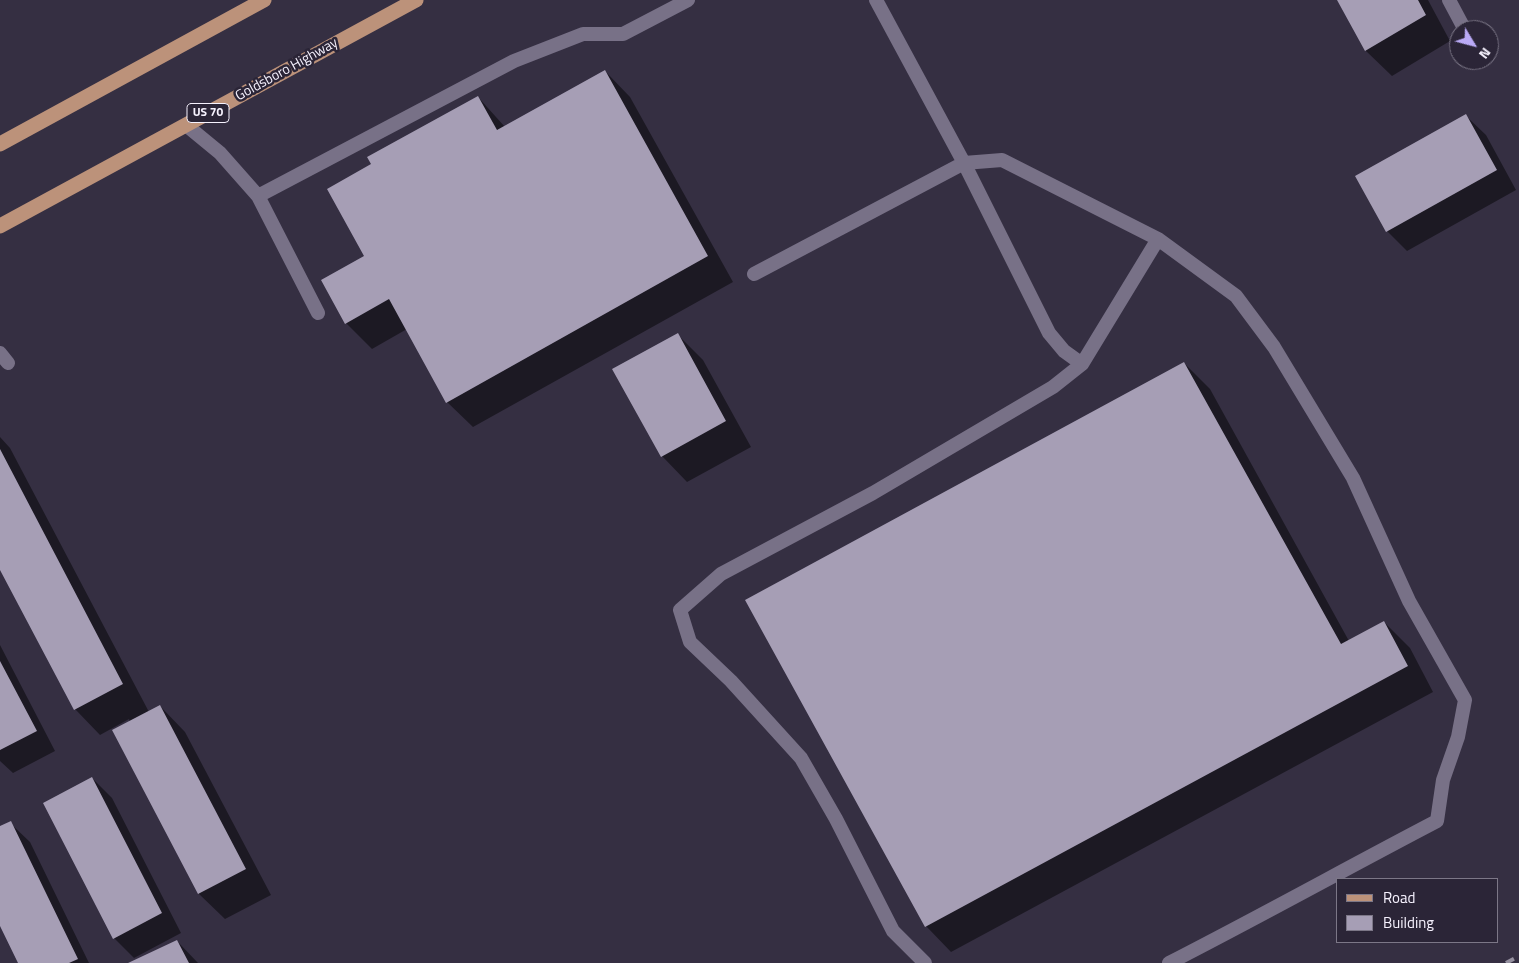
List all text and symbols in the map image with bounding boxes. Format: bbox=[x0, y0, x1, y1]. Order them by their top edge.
north arrow bbox=[1449, 20, 1499, 70]
street label: Goldsboro Highway bbox=[233, 35, 341, 105]
text: N bbox=[1474, 44, 1497, 64]
road number: US 70 bbox=[187, 104, 229, 122]
legend bbox=[1336, 878, 1499, 943]
text: Road bbox=[1383, 886, 1415, 909]
text: Building bbox=[1383, 911, 1434, 934]

